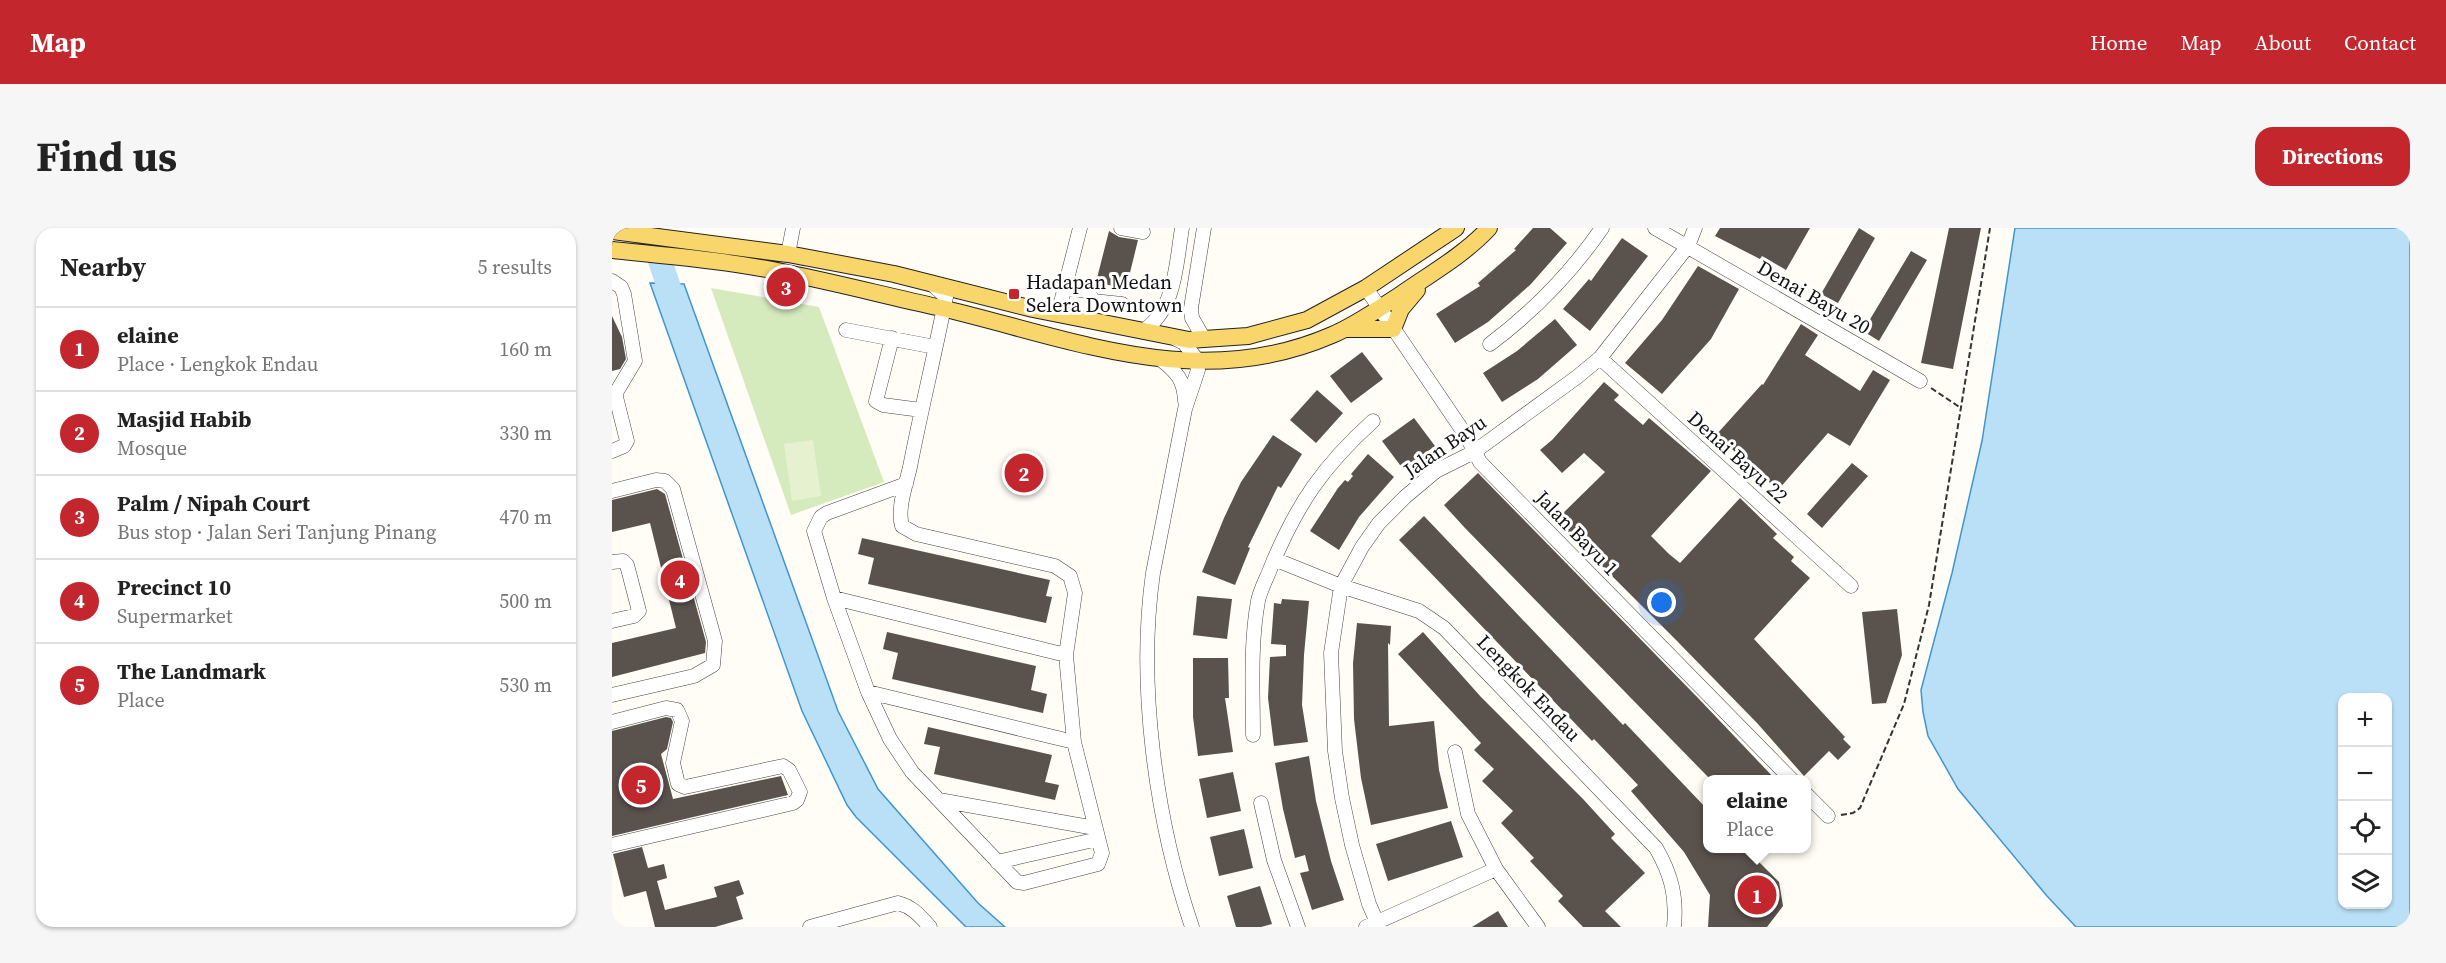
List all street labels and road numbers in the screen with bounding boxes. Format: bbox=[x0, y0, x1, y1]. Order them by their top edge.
street label: Denai Bayu 20 bbox=[1752, 253, 1876, 341]
street label: Denai Bayu 22 bbox=[1682, 404, 1794, 510]
street label: Jalan Bayu bbox=[1397, 408, 1492, 485]
street label: Jalan Bayu 1 bbox=[1528, 483, 1625, 582]
street label: Lengkok Endau bbox=[1471, 628, 1587, 748]

